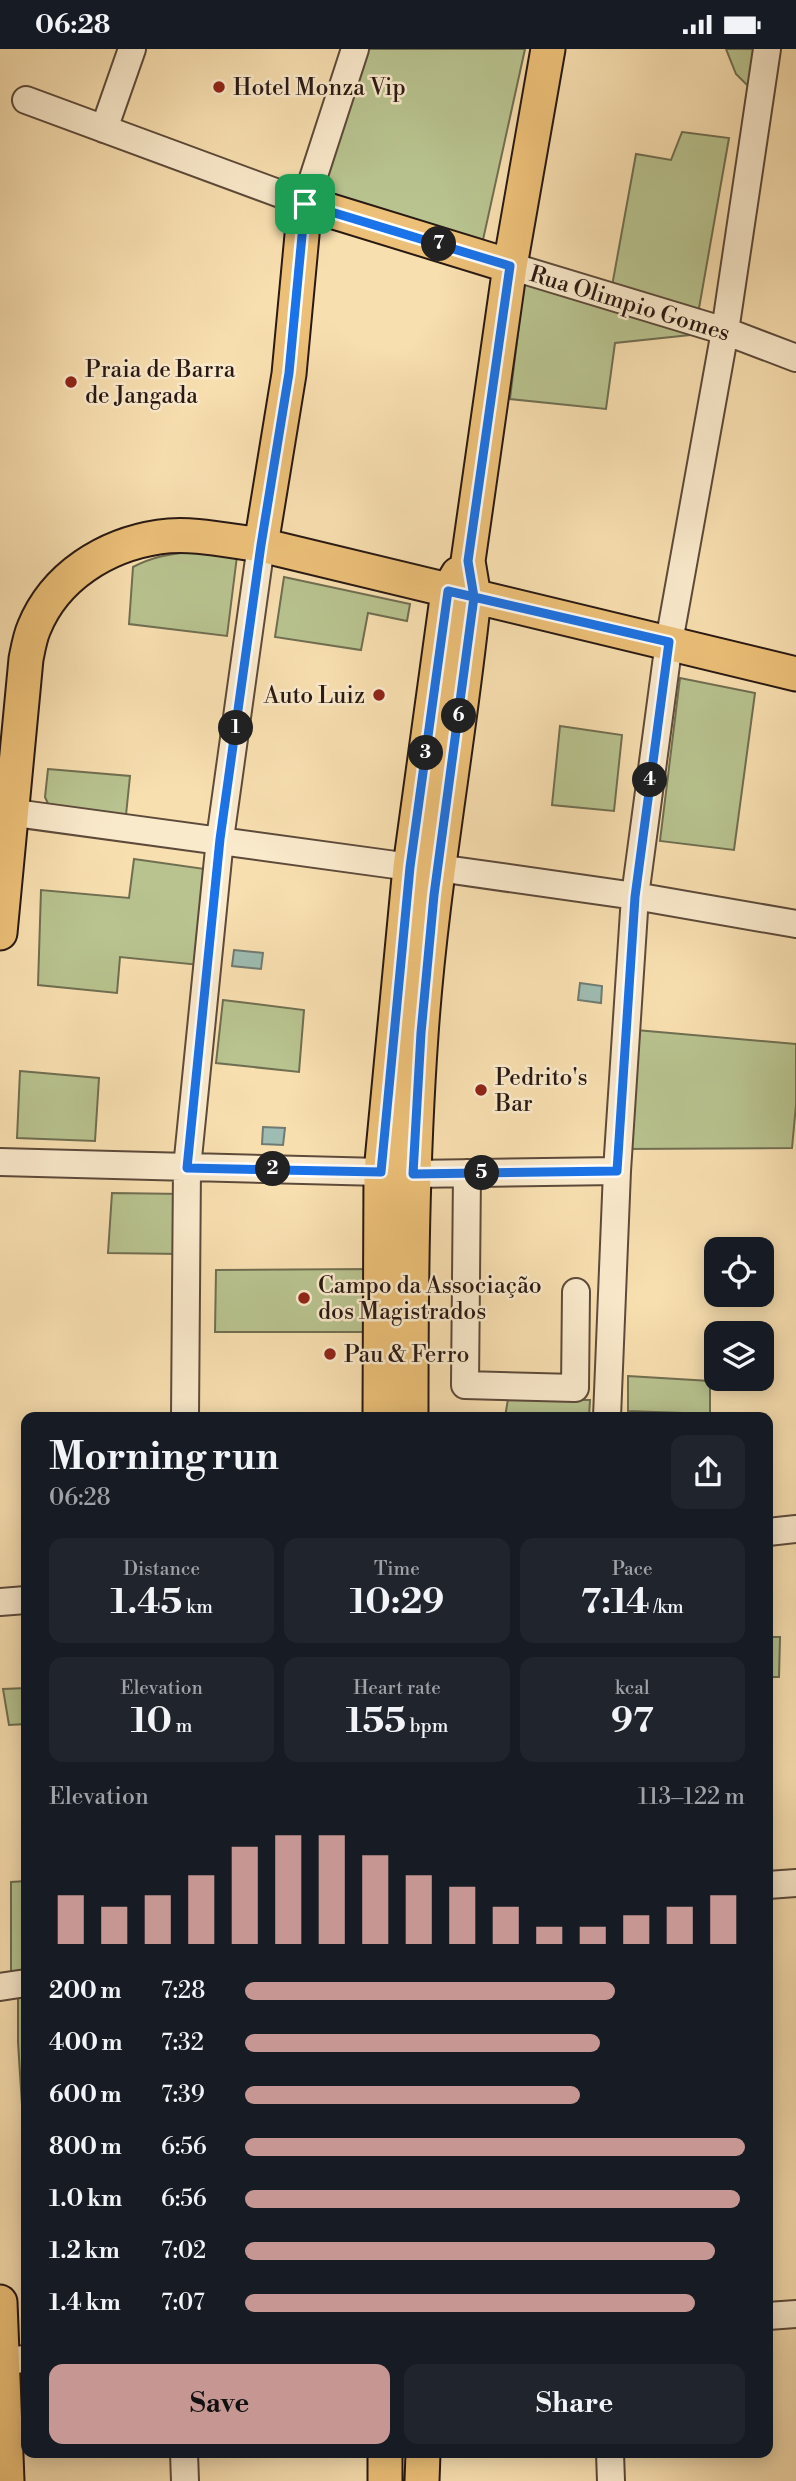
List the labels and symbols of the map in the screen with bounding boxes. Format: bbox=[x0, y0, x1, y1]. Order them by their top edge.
place label: Hotel Monza Vip bbox=[233, 74, 406, 102]
marker: Hotel Monza Vip bbox=[211, 79, 227, 95]
pin bbox=[275, 174, 335, 234]
pin: 7 bbox=[422, 227, 457, 261]
street label: Rua Olimpio Gomes bbox=[526, 260, 733, 348]
place label: Praia de Barra de Jangada bbox=[85, 356, 236, 410]
marker: Praia de Barra de Jangada bbox=[63, 374, 79, 390]
place label: Auto Luiz bbox=[263, 682, 365, 710]
marker: Auto Luiz bbox=[371, 687, 387, 703]
pin: 6 bbox=[442, 699, 476, 733]
pin: 1 bbox=[218, 711, 254, 745]
pin: 3 bbox=[408, 735, 444, 771]
pin: 4 bbox=[632, 763, 668, 797]
place label: Pedrito's Bar bbox=[494, 1064, 588, 1118]
marker: Pedrito's Bar bbox=[473, 1082, 489, 1098]
pin: 2 bbox=[256, 1151, 290, 1187]
pin: 5 bbox=[464, 1155, 500, 1191]
place label: Campo da Associação dos Magistrados bbox=[318, 1272, 542, 1326]
marker: Campo da Associação dos Magistrados bbox=[296, 1290, 312, 1306]
place label: Pau & Ferro bbox=[344, 1341, 469, 1369]
marker: Pau & Ferro bbox=[322, 1346, 338, 1362]

